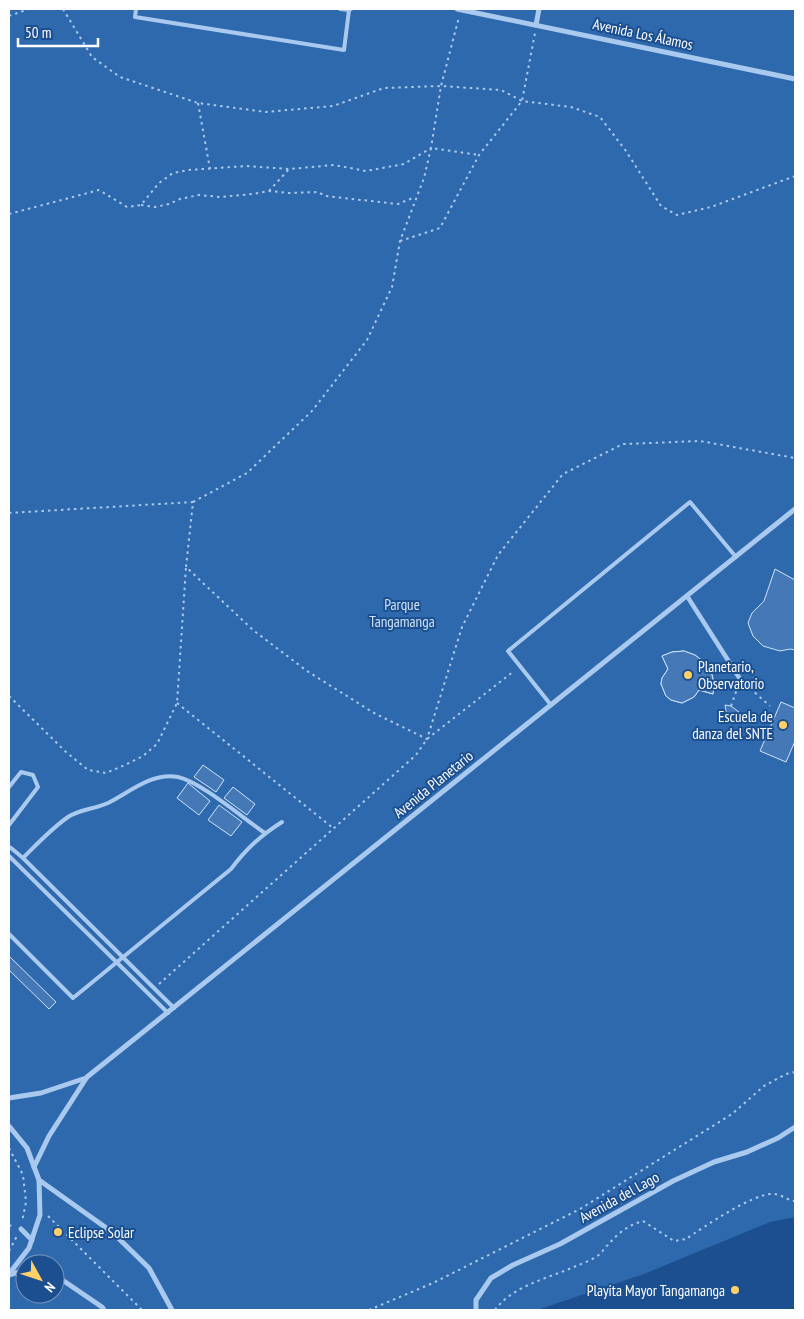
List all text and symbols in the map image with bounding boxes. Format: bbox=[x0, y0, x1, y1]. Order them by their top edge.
street label: Avenida Los Álamos bbox=[591, 14, 695, 54]
scale bar bbox=[18, 15, 98, 47]
text: 50 m bbox=[25, 23, 51, 42]
park label: Parque Tangamanga bbox=[369, 595, 435, 631]
place label: Planetario, Observatorio bbox=[698, 657, 764, 693]
marker: Planetario, Observatorio bbox=[682, 669, 694, 681]
place label: Escuela de danza del SNTE bbox=[692, 707, 773, 743]
marker: Escuela de danza del SNTE bbox=[777, 719, 789, 731]
street label: Avenida Planetario bbox=[389, 746, 477, 822]
street label: Avenida del Lago bbox=[576, 1167, 662, 1227]
place label: Eclipse Solar bbox=[68, 1223, 135, 1242]
marker: Eclipse Solar bbox=[52, 1226, 64, 1238]
north arrow bbox=[15, 1254, 65, 1304]
text: N bbox=[41, 1279, 59, 1296]
place label: Playita Mayor Tangamanga bbox=[587, 1281, 725, 1300]
marker: Playita Mayor Tangamanga bbox=[729, 1284, 741, 1296]

